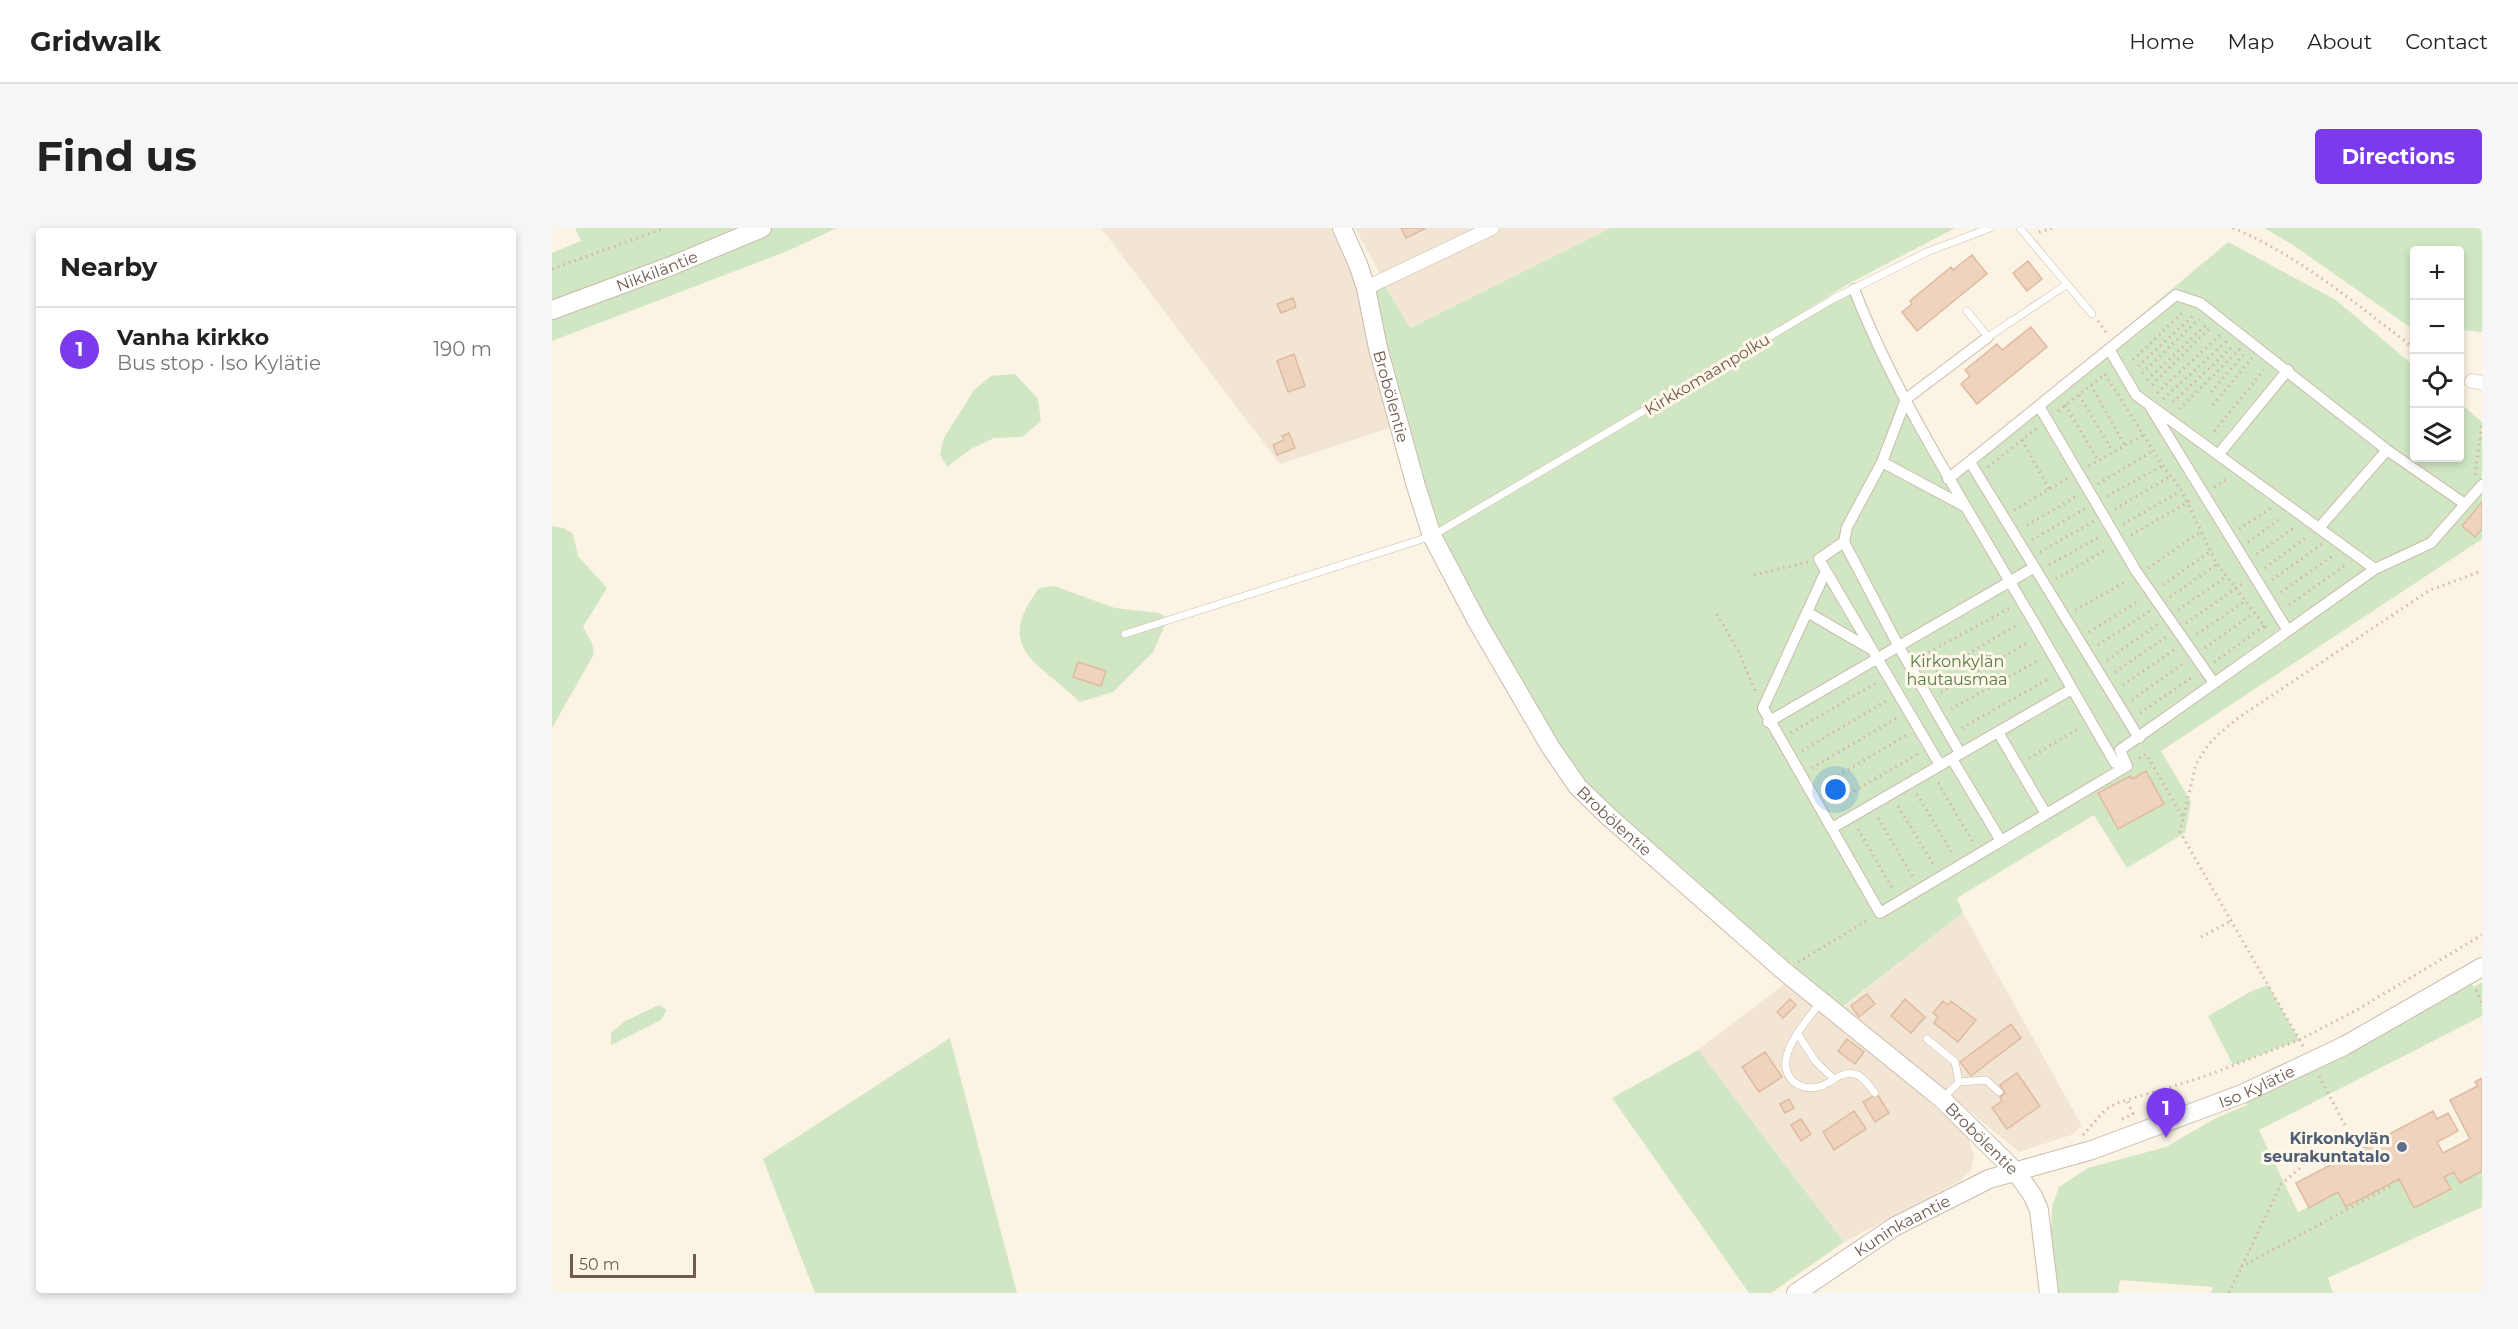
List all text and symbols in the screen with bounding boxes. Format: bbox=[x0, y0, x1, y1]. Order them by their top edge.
text: Gridwalk bbox=[30, 24, 161, 58]
text: Home bbox=[2129, 29, 2194, 54]
text: Map bbox=[2227, 29, 2274, 54]
text: About bbox=[2307, 29, 2372, 54]
text: Contact bbox=[2405, 29, 2488, 54]
button: Directions bbox=[2315, 129, 2482, 184]
text: Find us bbox=[36, 130, 197, 182]
map controls bbox=[2410, 246, 2464, 462]
button: + bbox=[2410, 246, 2464, 300]
street label: Nikkiläntie bbox=[614, 247, 701, 295]
text: Nearby bbox=[60, 251, 157, 283]
button: − bbox=[2410, 300, 2464, 354]
text: Vanha kirkko bbox=[117, 324, 269, 351]
street label: Kirkkomaanpolku bbox=[1641, 330, 1773, 419]
text: 1 bbox=[76, 337, 83, 361]
text: 190 m bbox=[433, 337, 492, 361]
street label: Brobölentie bbox=[1369, 348, 1413, 445]
text: Bus stop · Iso Kylätie bbox=[117, 351, 321, 375]
button: locate bbox=[2410, 354, 2464, 408]
button: layers bbox=[2410, 408, 2464, 462]
park label: Kirkonkylän hautausmaa bbox=[1906, 652, 2008, 689]
your location bbox=[1821, 775, 1850, 804]
street label: Brobölentie bbox=[1573, 782, 1655, 860]
street label: Iso Kylätie bbox=[2216, 1062, 2298, 1112]
pin: 1 bbox=[2146, 1088, 2186, 1138]
street label: Brobölentie bbox=[1941, 1099, 2022, 1179]
place label: Kirkonkylän seurakuntatalo bbox=[2264, 1129, 2390, 1166]
marker: Kirkonkylän seurakuntatalo bbox=[2395, 1140, 2409, 1154]
street label: Kuninkaantie bbox=[1851, 1191, 1953, 1261]
scale bar bbox=[570, 1251, 696, 1278]
text: 50 m bbox=[579, 1255, 620, 1274]

